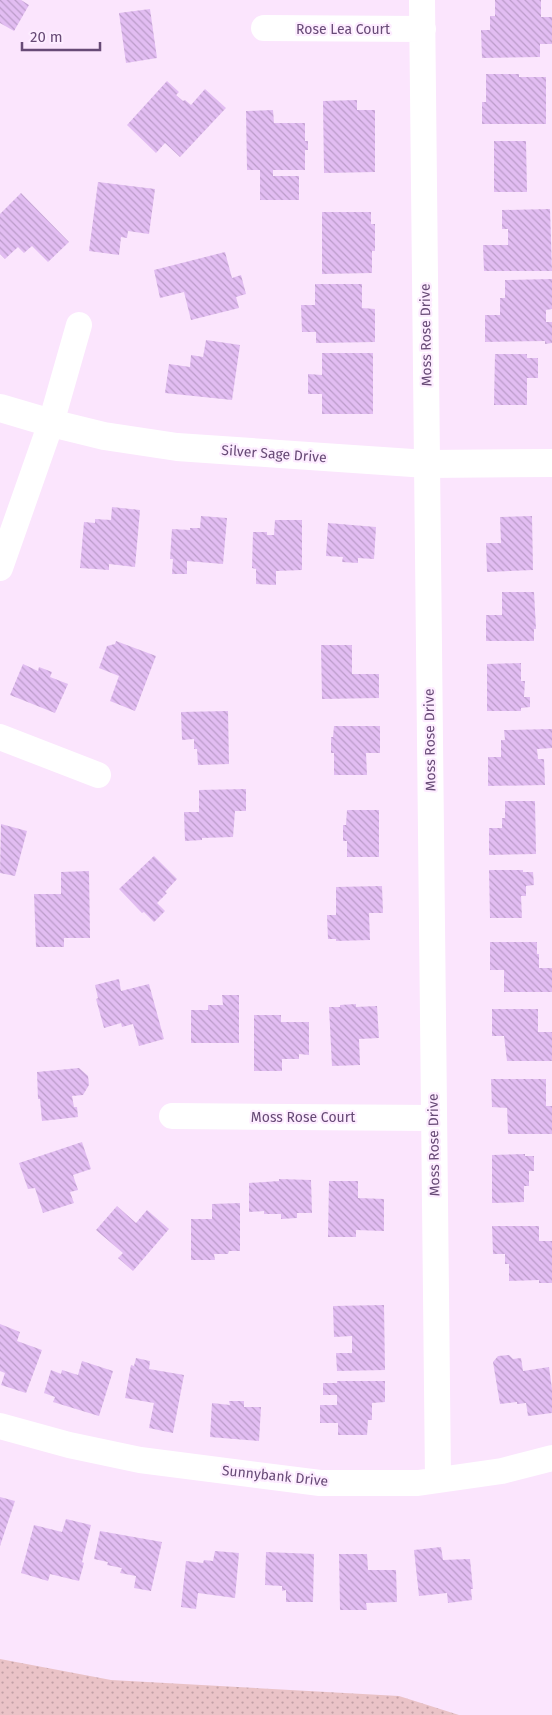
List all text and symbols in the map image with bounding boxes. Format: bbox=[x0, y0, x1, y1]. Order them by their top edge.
scale bar bbox=[22, 20, 100, 52]
street label: Rose Lea Court bbox=[296, 21, 391, 38]
text: 20 m bbox=[30, 28, 63, 46]
street label: Moss Rose Drive bbox=[417, 283, 435, 387]
street label: Silver Sage Drive bbox=[221, 442, 327, 466]
street label: Moss Rose Drive bbox=[421, 688, 439, 792]
street label: Moss Rose Drive bbox=[425, 1093, 443, 1197]
street label: Moss Rose Court bbox=[251, 1109, 356, 1126]
street label: Sunnybank Drive bbox=[221, 1462, 329, 1490]

